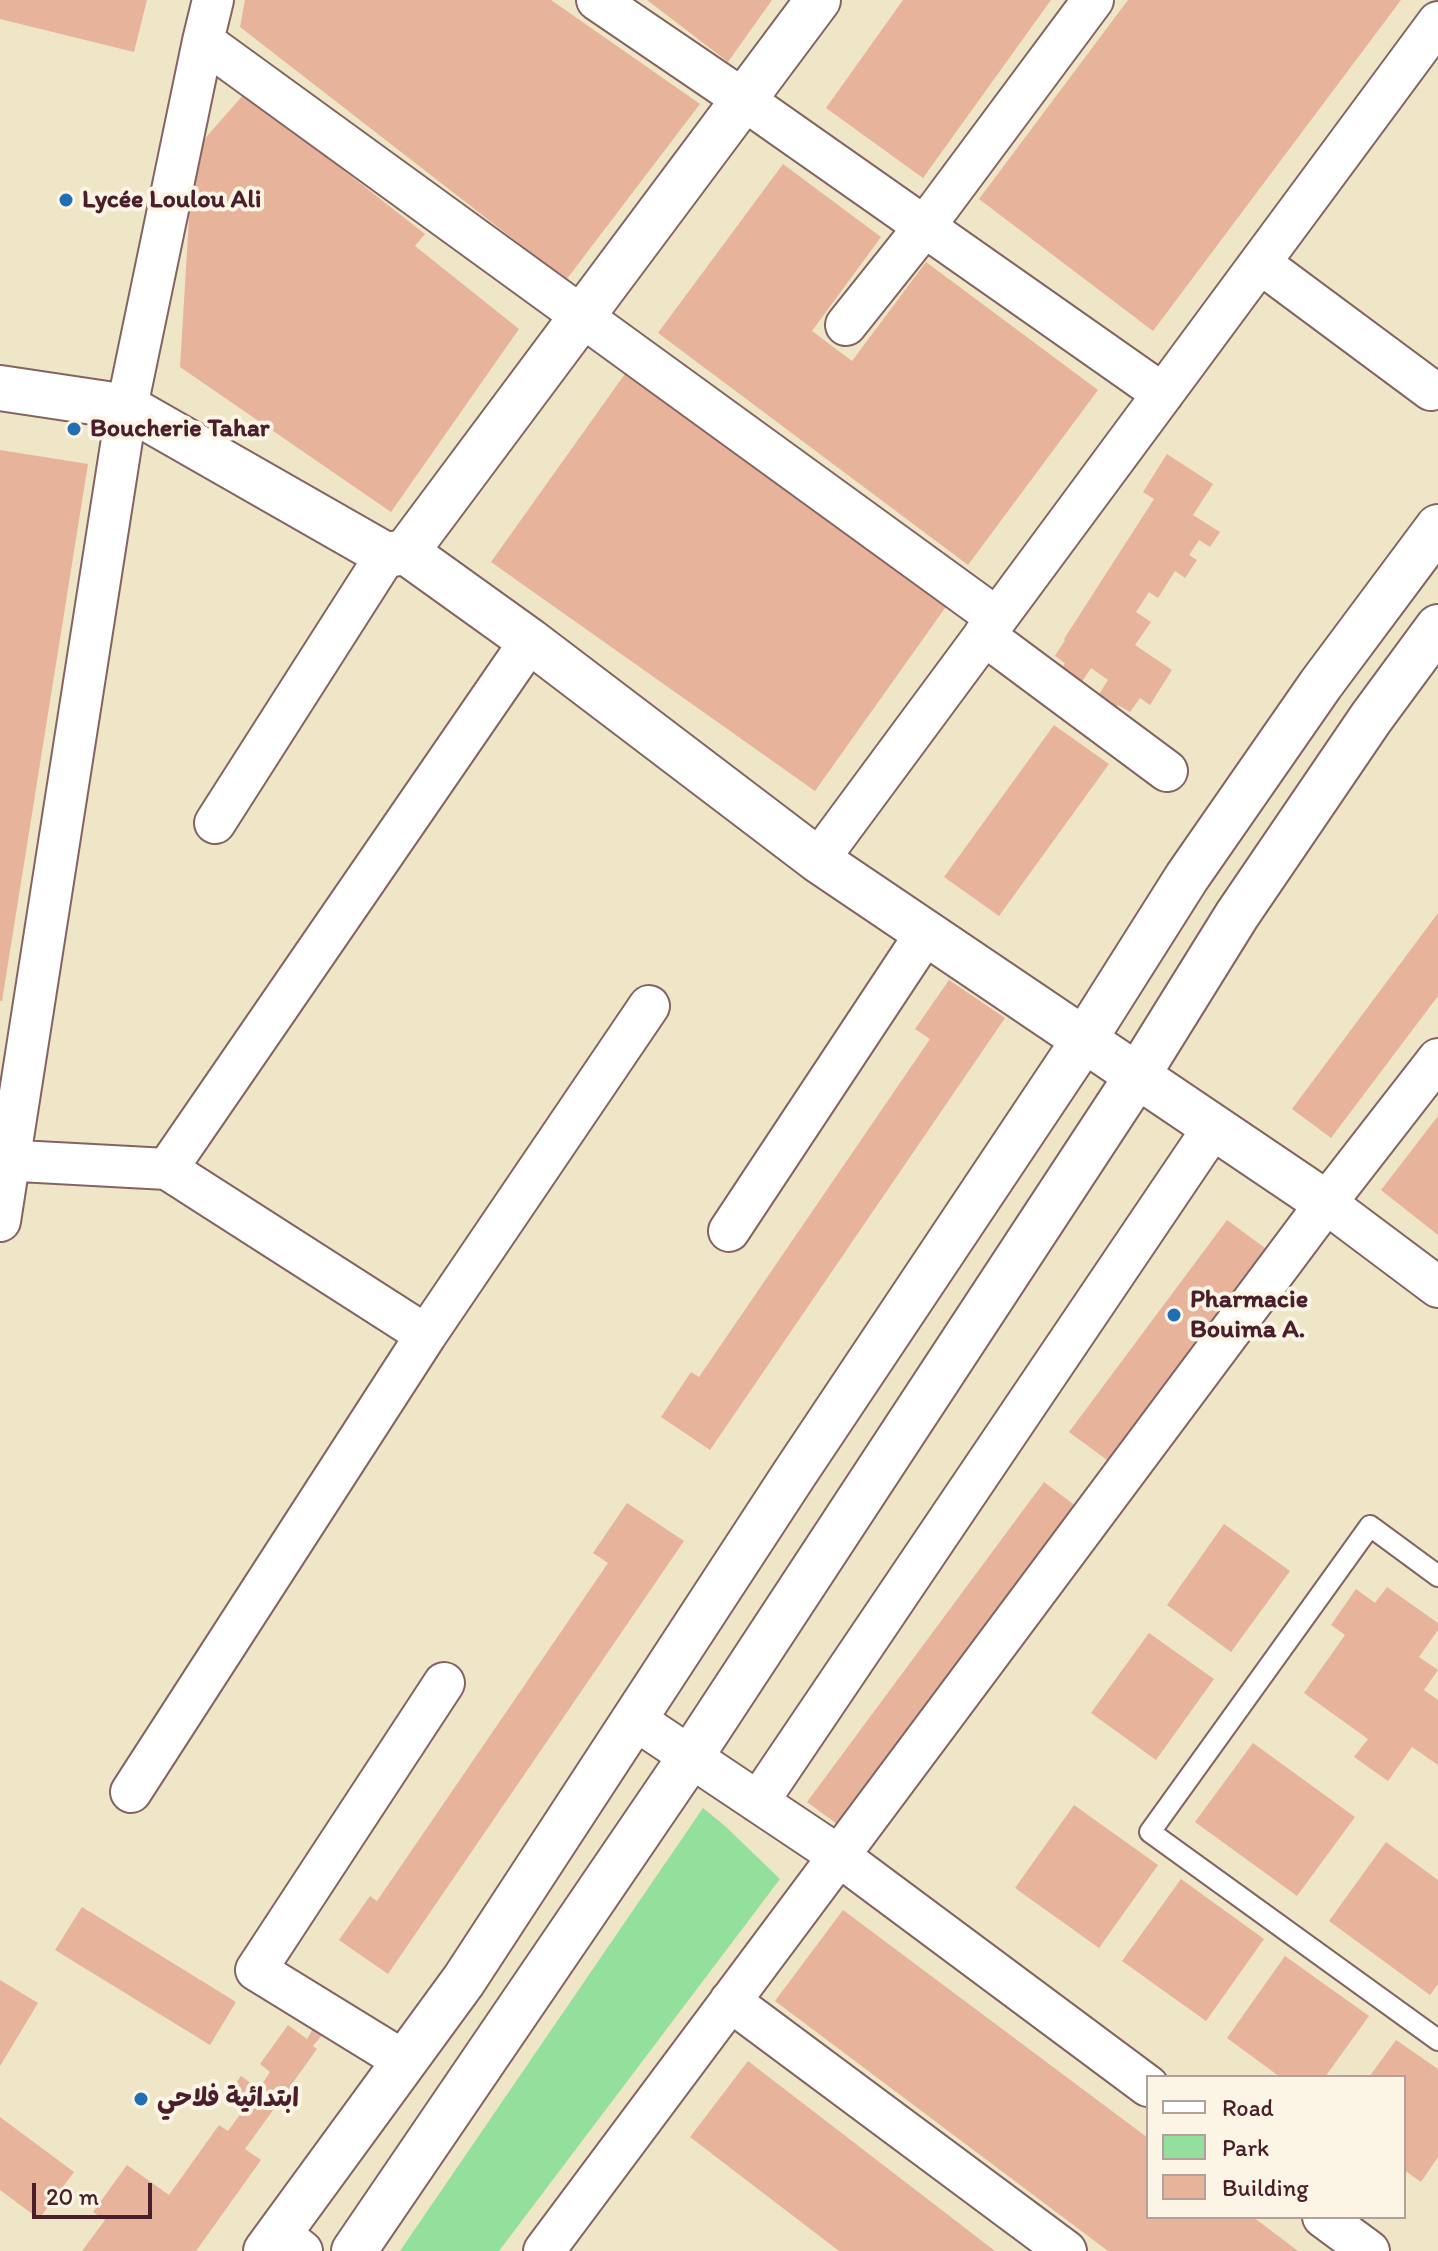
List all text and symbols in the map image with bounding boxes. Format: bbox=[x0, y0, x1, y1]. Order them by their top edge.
place label: Lycée Loulou Ali bbox=[82, 184, 261, 216]
marker: Lycée Loulou Ali bbox=[57, 191, 75, 209]
place label: Boucherie Tahar bbox=[90, 413, 270, 445]
marker: Boucherie Tahar bbox=[65, 420, 83, 438]
place label: Pharmacie Bouima A. bbox=[1190, 1284, 1308, 1346]
marker: Pharmacie Bouima A. bbox=[1165, 1306, 1183, 1324]
legend bbox=[1146, 2075, 1406, 2219]
place label: ابتدائية فلاحي bbox=[157, 2083, 299, 2115]
marker: ابتدائية فلاحي bbox=[132, 2090, 150, 2108]
text: Road bbox=[1222, 2093, 1274, 2122]
text: Park bbox=[1222, 2133, 1269, 2162]
scale bar bbox=[36, 2167, 156, 2217]
text: Building bbox=[1222, 2173, 1309, 2202]
text: 20 m bbox=[46, 2182, 99, 2211]

